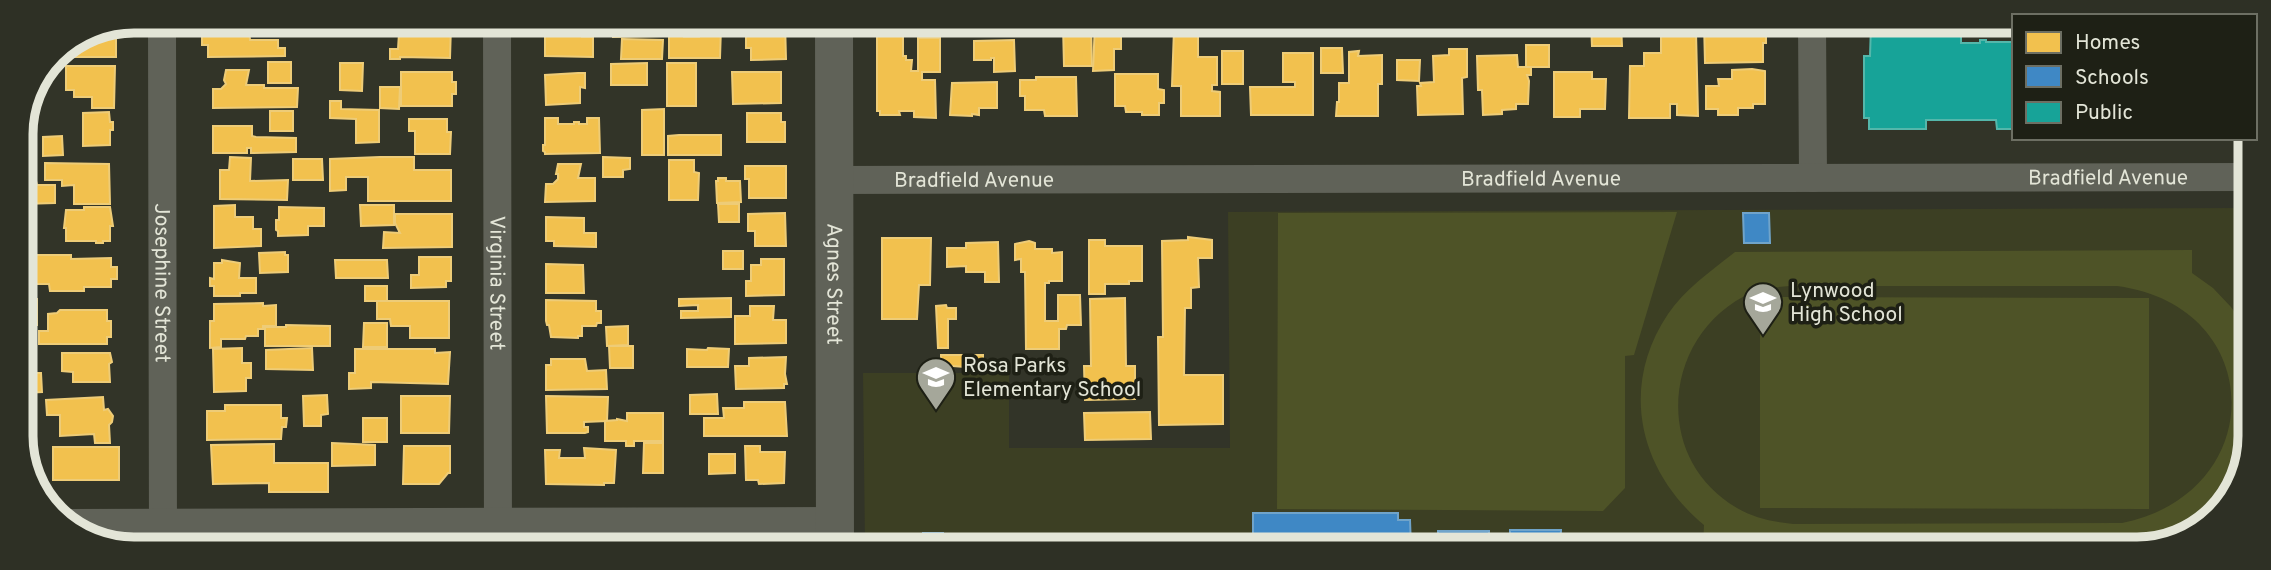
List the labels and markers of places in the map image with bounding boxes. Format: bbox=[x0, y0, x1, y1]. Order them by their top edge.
place label: Lynwood High School bbox=[1790, 278, 1903, 329]
school or university icon: Lynwood High School bbox=[1742, 281, 1784, 336]
place label: Rosa Parks Elementary School bbox=[963, 353, 1141, 404]
school or university icon: Rosa Parks Elementary School bbox=[915, 356, 957, 411]

